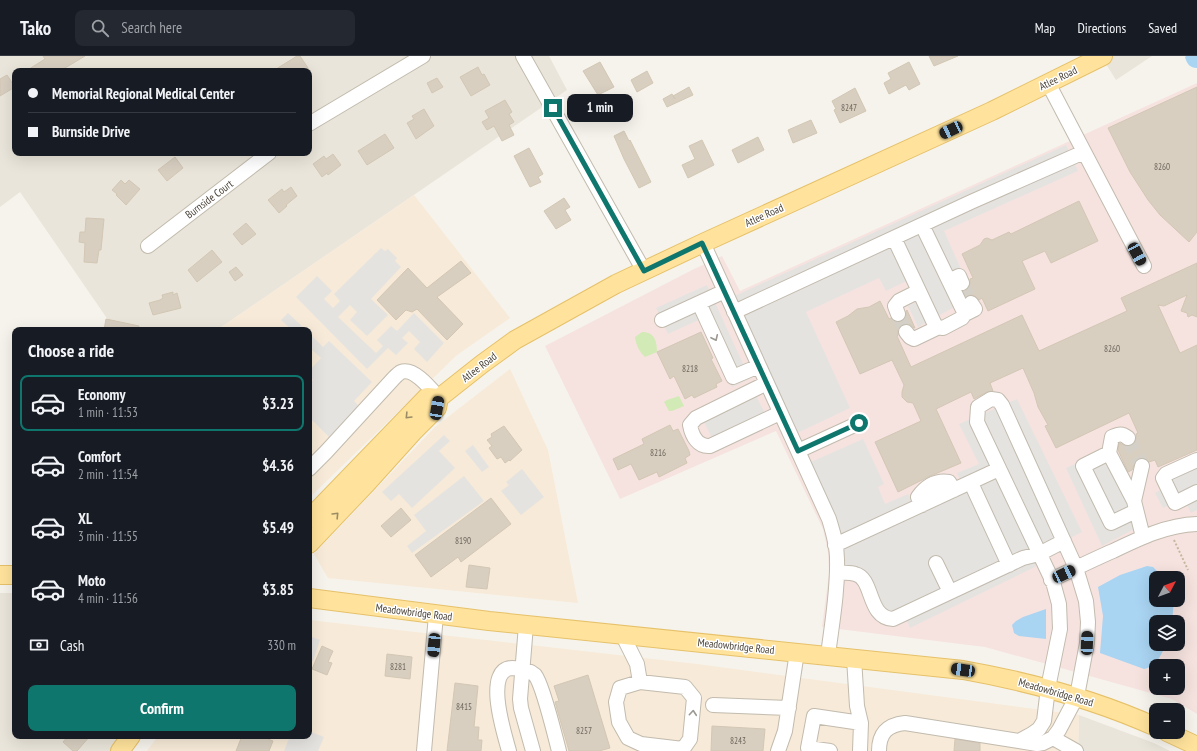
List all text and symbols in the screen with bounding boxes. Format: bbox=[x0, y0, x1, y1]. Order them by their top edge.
search box bbox=[75, 10, 355, 46]
text: Tako bbox=[20, 16, 51, 40]
icon: search bbox=[89, 17, 111, 39]
text: Search here bbox=[121, 18, 182, 37]
text: Map bbox=[1035, 19, 1055, 37]
text: Directions bbox=[1077, 19, 1126, 37]
text: Saved bbox=[1148, 19, 1177, 37]
street label: Atlee Road bbox=[1037, 63, 1080, 93]
text: Memorial Regional Medical Center bbox=[52, 84, 235, 103]
callout: 1 min bbox=[567, 94, 633, 122]
route end bbox=[544, 99, 562, 117]
text: 1 min bbox=[587, 99, 613, 116]
house number: 8247 bbox=[841, 102, 857, 113]
car bbox=[938, 119, 964, 141]
text: Burnside Drive bbox=[52, 122, 130, 141]
house number: 8260 bbox=[1154, 161, 1170, 172]
street label: Burnside Court bbox=[182, 177, 236, 221]
street label: Atlee Road bbox=[743, 200, 786, 230]
car bbox=[1126, 241, 1148, 267]
one-way arrow bbox=[711, 335, 719, 342]
text: Choose a ride bbox=[28, 339, 114, 362]
house number: 8260 bbox=[1104, 343, 1120, 354]
street label: Atlee Road bbox=[459, 349, 500, 385]
house number: 8218 bbox=[682, 363, 698, 374]
icon: car bbox=[30, 385, 66, 421]
text: Economy bbox=[78, 385, 126, 404]
text: $3.23 bbox=[262, 394, 294, 413]
car bbox=[429, 395, 445, 421]
text: 1 min · 11:53 bbox=[78, 404, 138, 421]
one-way arrow bbox=[405, 411, 413, 419]
route start bbox=[850, 414, 868, 432]
icon: car bbox=[30, 447, 66, 483]
text: Comfort bbox=[78, 447, 121, 466]
house number: 8216 bbox=[650, 447, 666, 458]
text: $4.36 bbox=[262, 456, 294, 475]
text: 2 min · 11:54 bbox=[78, 466, 138, 483]
icon: car bbox=[30, 509, 66, 545]
text: XL bbox=[78, 509, 92, 528]
one-way arrow bbox=[331, 513, 338, 520]
text: $5.49 bbox=[262, 518, 294, 537]
text: 3 min · 11:55 bbox=[78, 528, 138, 545]
house number: 8190 bbox=[455, 535, 471, 546]
car bbox=[1051, 563, 1077, 585]
icon: car bbox=[30, 571, 66, 607]
text: Moto bbox=[78, 571, 106, 590]
north arrow bbox=[1149, 571, 1185, 607]
map controls bbox=[1149, 571, 1185, 739]
text: $3.85 bbox=[262, 580, 294, 599]
text: 4 min · 11:56 bbox=[78, 590, 138, 607]
street label: Meadowbridge Road bbox=[375, 600, 453, 624]
button: layers bbox=[1149, 615, 1185, 651]
car bbox=[1081, 631, 1093, 655]
car bbox=[427, 633, 441, 657]
icon: cash bbox=[28, 634, 50, 656]
street label: Meadowbridge Road bbox=[697, 635, 775, 657]
text: Cash bbox=[60, 636, 84, 655]
text: 330 m bbox=[267, 637, 296, 654]
button: + bbox=[1149, 659, 1185, 695]
house number: 8281 bbox=[390, 661, 406, 672]
car bbox=[950, 662, 976, 678]
street label: Meadowbridge Road bbox=[1017, 675, 1095, 709]
button: Confirm bbox=[28, 685, 296, 731]
house number: 8415 bbox=[456, 701, 472, 712]
button: − bbox=[1149, 703, 1185, 739]
one-way arrow bbox=[688, 710, 697, 716]
house number: 8257 bbox=[576, 725, 592, 736]
house number: 8243 bbox=[730, 735, 746, 746]

